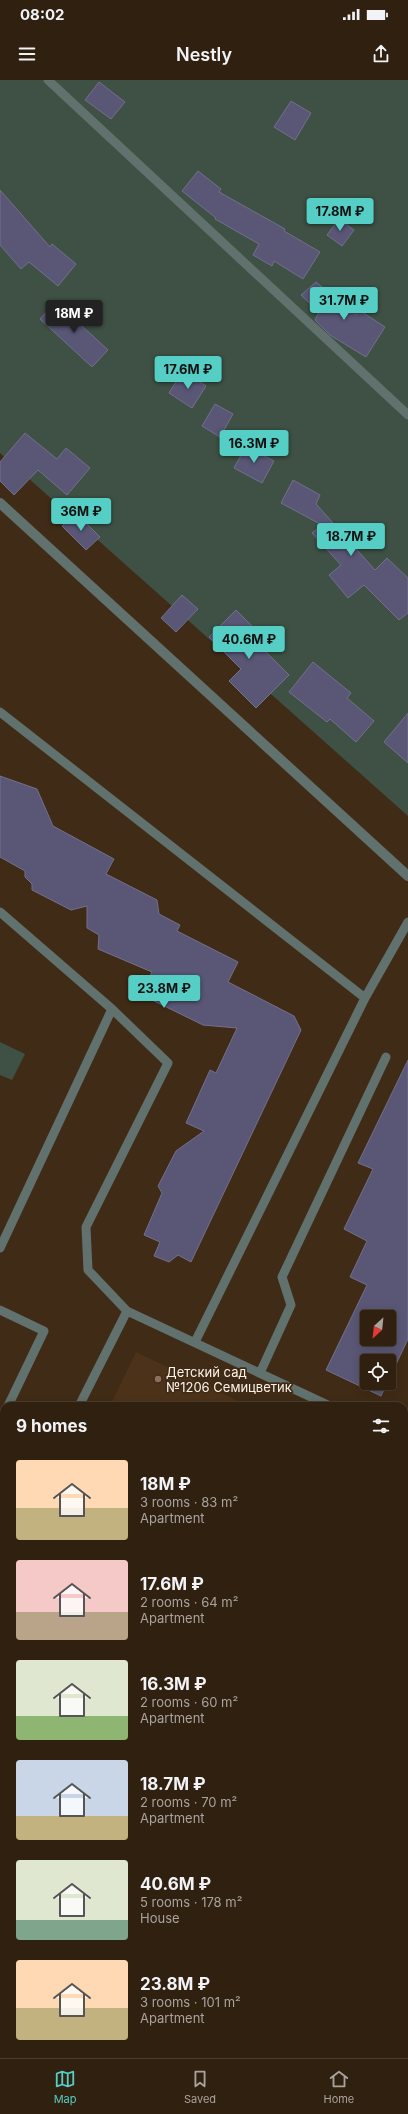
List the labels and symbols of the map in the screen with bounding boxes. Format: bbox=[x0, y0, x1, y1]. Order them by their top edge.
pin: 17.8M ₽ bbox=[303, 198, 377, 232]
pin: 31.7M ₽ bbox=[307, 287, 381, 321]
pin: 18M ₽ bbox=[46, 300, 102, 334]
pin: 17.6M ₽ bbox=[151, 356, 225, 390]
pin: 16.3M ₽ bbox=[217, 430, 291, 464]
pin: 36M ₽ bbox=[53, 498, 109, 532]
pin: 18.7M ₽ bbox=[314, 523, 388, 557]
pin: 40.6M ₽ bbox=[212, 626, 286, 660]
pin: 23.8M ₽ bbox=[127, 975, 201, 1009]
north arrow bbox=[360, 1310, 396, 1346]
place label: Детский сад №1206 Семицветик bbox=[166, 1364, 292, 1395]
marker: Детский сад №1206 Семицветик bbox=[153, 1374, 163, 1384]

